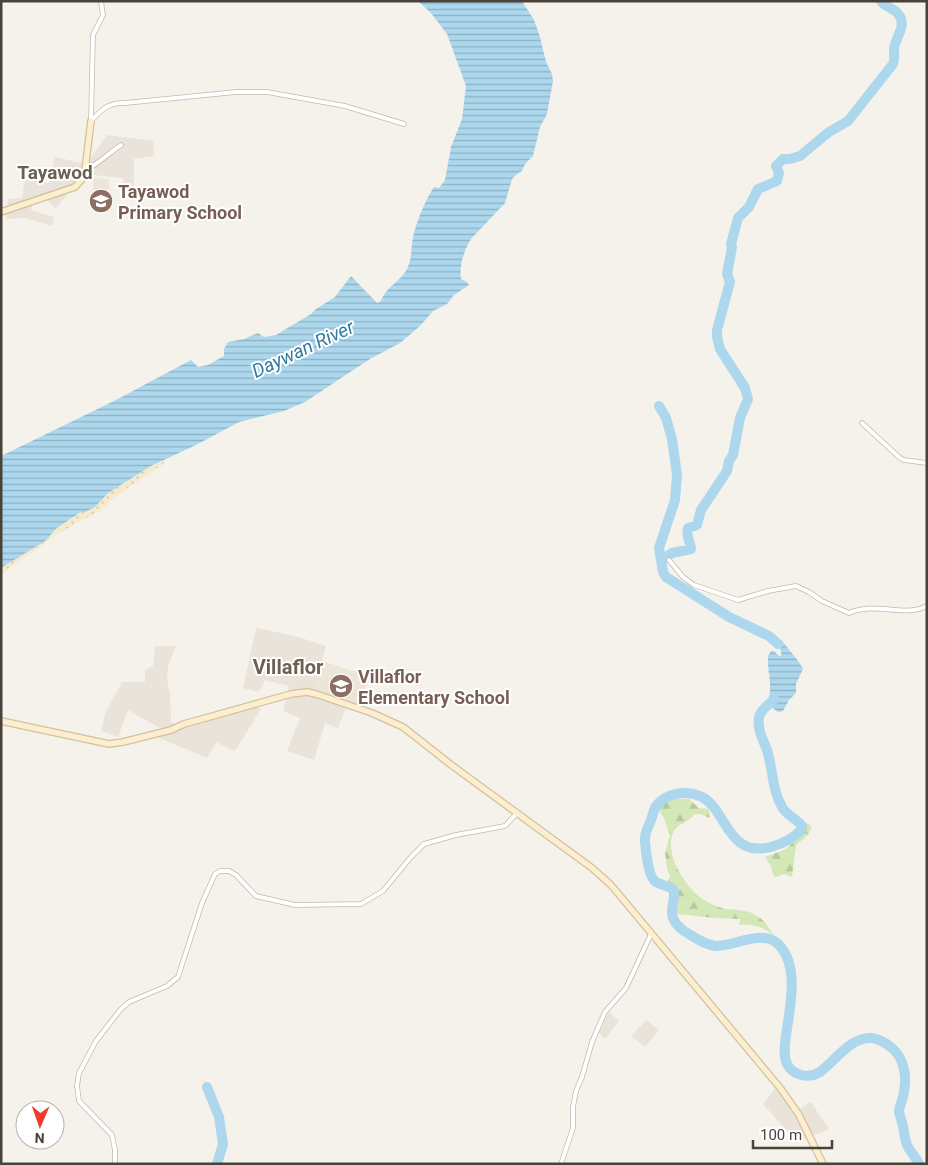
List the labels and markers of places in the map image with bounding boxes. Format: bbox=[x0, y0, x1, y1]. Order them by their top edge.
place label: Tayawod Primary School bbox=[118, 181, 242, 223]
school or university icon: Tayawod Primary School bbox=[88, 188, 114, 214]
place label: Villaflor Elementary School bbox=[358, 666, 510, 708]
school or university icon: Villaflor Elementary School bbox=[328, 673, 354, 699]

